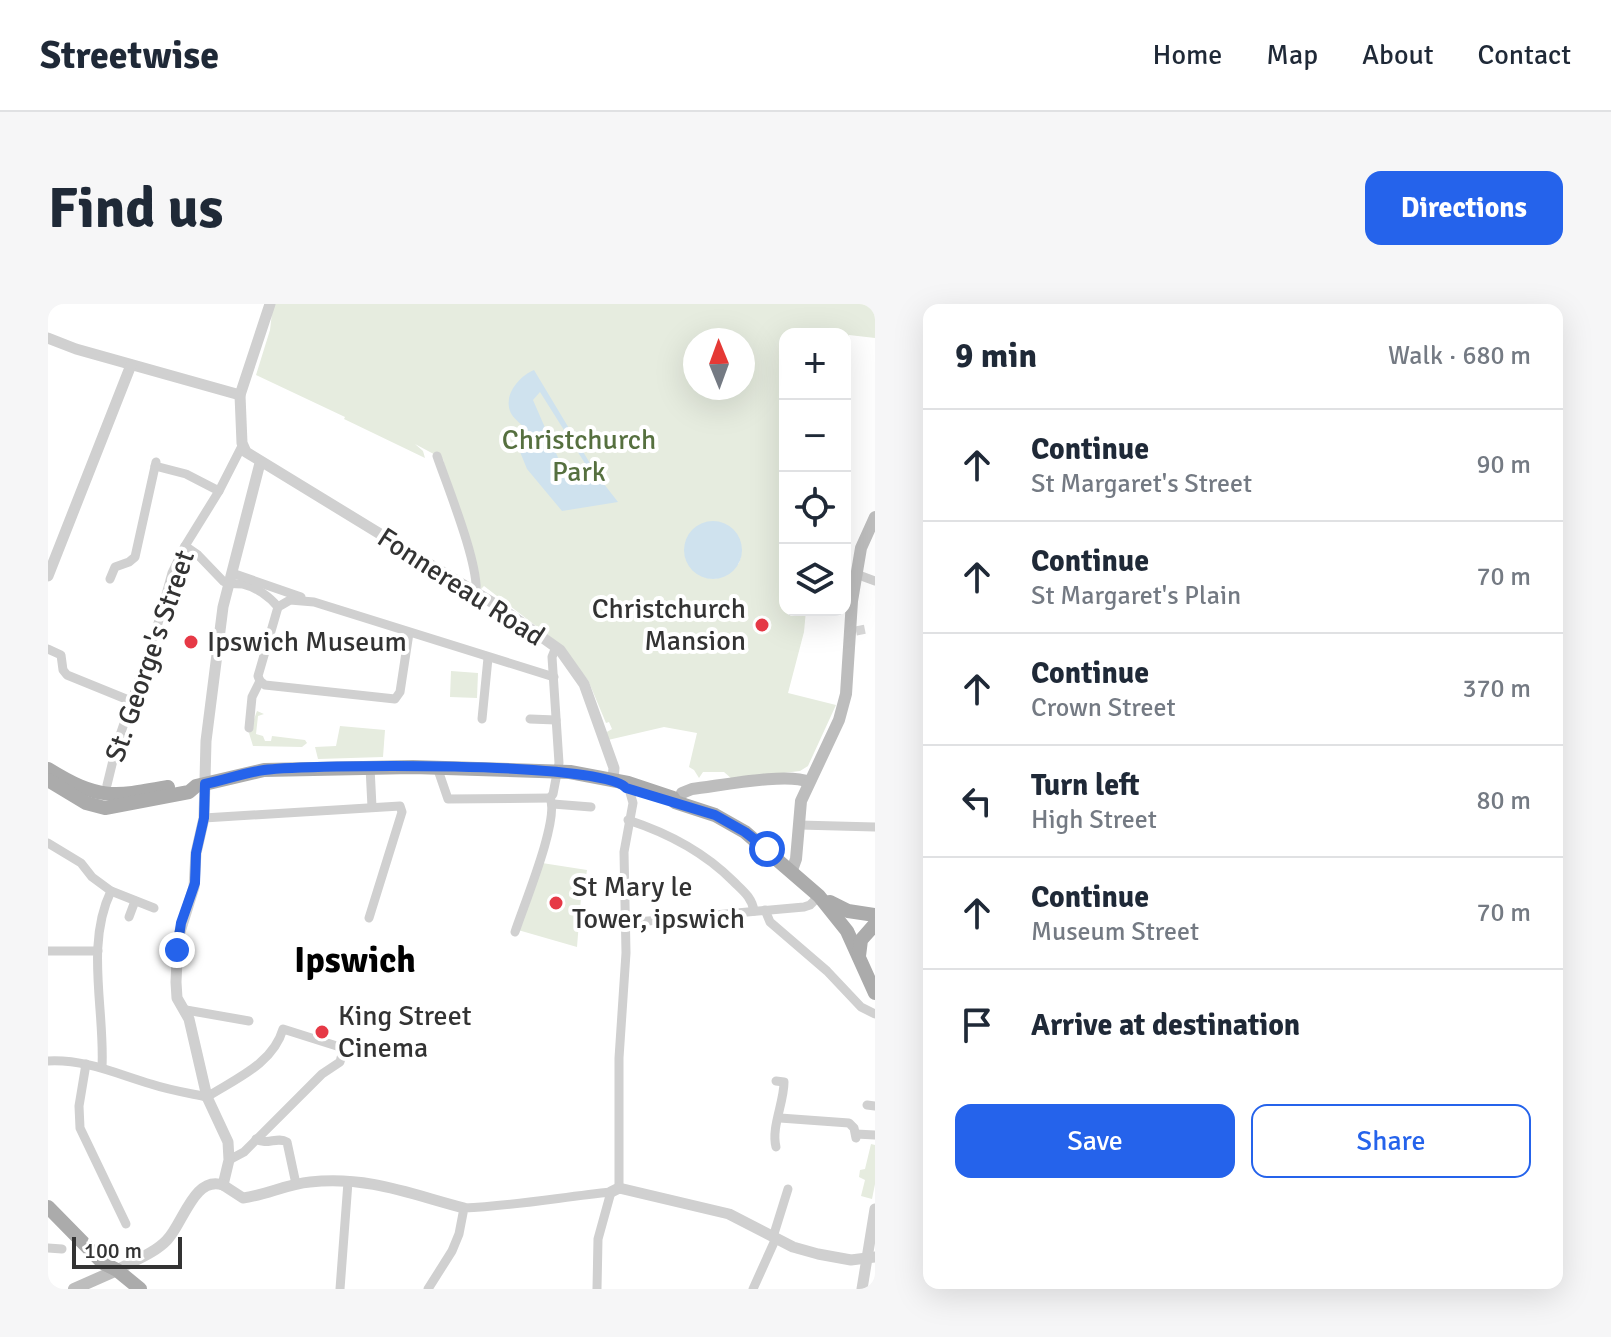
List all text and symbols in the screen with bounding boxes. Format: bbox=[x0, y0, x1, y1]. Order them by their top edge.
text: Streetwise bbox=[40, 32, 219, 79]
text: Home bbox=[1153, 38, 1222, 72]
text: Map bbox=[1266, 38, 1318, 72]
text: About bbox=[1362, 38, 1434, 72]
text: Contact bbox=[1478, 38, 1571, 72]
button: Directions bbox=[1365, 171, 1563, 245]
text: Find us bbox=[48, 174, 223, 243]
north arrow bbox=[683, 328, 755, 400]
map controls bbox=[779, 328, 851, 616]
button: + bbox=[779, 328, 851, 400]
text: 9 min bbox=[955, 335, 1037, 377]
text: Walk · 680 m bbox=[1388, 340, 1531, 372]
button: − bbox=[779, 400, 851, 472]
park label: Christchurch Park bbox=[502, 423, 656, 489]
text: Continue bbox=[1031, 431, 1149, 468]
icon: ahead bbox=[955, 443, 999, 487]
text: 90 m bbox=[1476, 449, 1531, 481]
text: St Margaret's Street bbox=[1031, 468, 1252, 500]
button: locate bbox=[779, 472, 851, 544]
street label: Fonnereau Road bbox=[371, 520, 551, 654]
text: Continue bbox=[1031, 543, 1149, 580]
button: layers bbox=[779, 544, 851, 616]
street label: St. George's Street bbox=[98, 546, 202, 766]
icon: ahead bbox=[955, 555, 999, 599]
text: 70 m bbox=[1476, 561, 1531, 593]
text: St Margaret's Plain bbox=[1031, 580, 1241, 612]
place label: Christchurch Mansion bbox=[592, 592, 746, 658]
marker: Christchurch Mansion bbox=[753, 616, 771, 634]
place label: Ipswich Museum bbox=[207, 625, 407, 659]
marker: Ipswich Museum bbox=[182, 633, 200, 651]
text: Continue bbox=[1031, 655, 1149, 692]
icon: ahead bbox=[955, 667, 999, 711]
text: 370 m bbox=[1462, 673, 1531, 705]
text: Crown Street bbox=[1031, 692, 1176, 724]
text: Turn left bbox=[1031, 767, 1140, 804]
icon: left bbox=[955, 779, 999, 823]
text: 80 m bbox=[1476, 785, 1531, 817]
text: High Street bbox=[1031, 804, 1157, 836]
route start bbox=[749, 831, 785, 867]
place label: St Mary le Tower, ipswich bbox=[572, 870, 745, 936]
text: Continue bbox=[1031, 879, 1149, 916]
icon: ahead bbox=[955, 891, 999, 935]
marker: St Mary le Tower, ipswich bbox=[547, 894, 565, 912]
text: 70 m bbox=[1476, 897, 1531, 929]
text: Museum Street bbox=[1031, 916, 1199, 948]
route end bbox=[159, 932, 195, 968]
district label: Ipswich bbox=[294, 938, 416, 983]
place label: King Street Cinema bbox=[338, 999, 472, 1065]
icon: arrive bbox=[955, 1003, 999, 1047]
text: Arrive at destination bbox=[1031, 1007, 1300, 1044]
marker: King Street Cinema bbox=[313, 1023, 331, 1041]
button: Save bbox=[955, 1104, 1235, 1178]
button: Share bbox=[1251, 1104, 1531, 1178]
scale bar bbox=[72, 1233, 182, 1269]
text: 100 m bbox=[84, 1237, 142, 1264]

